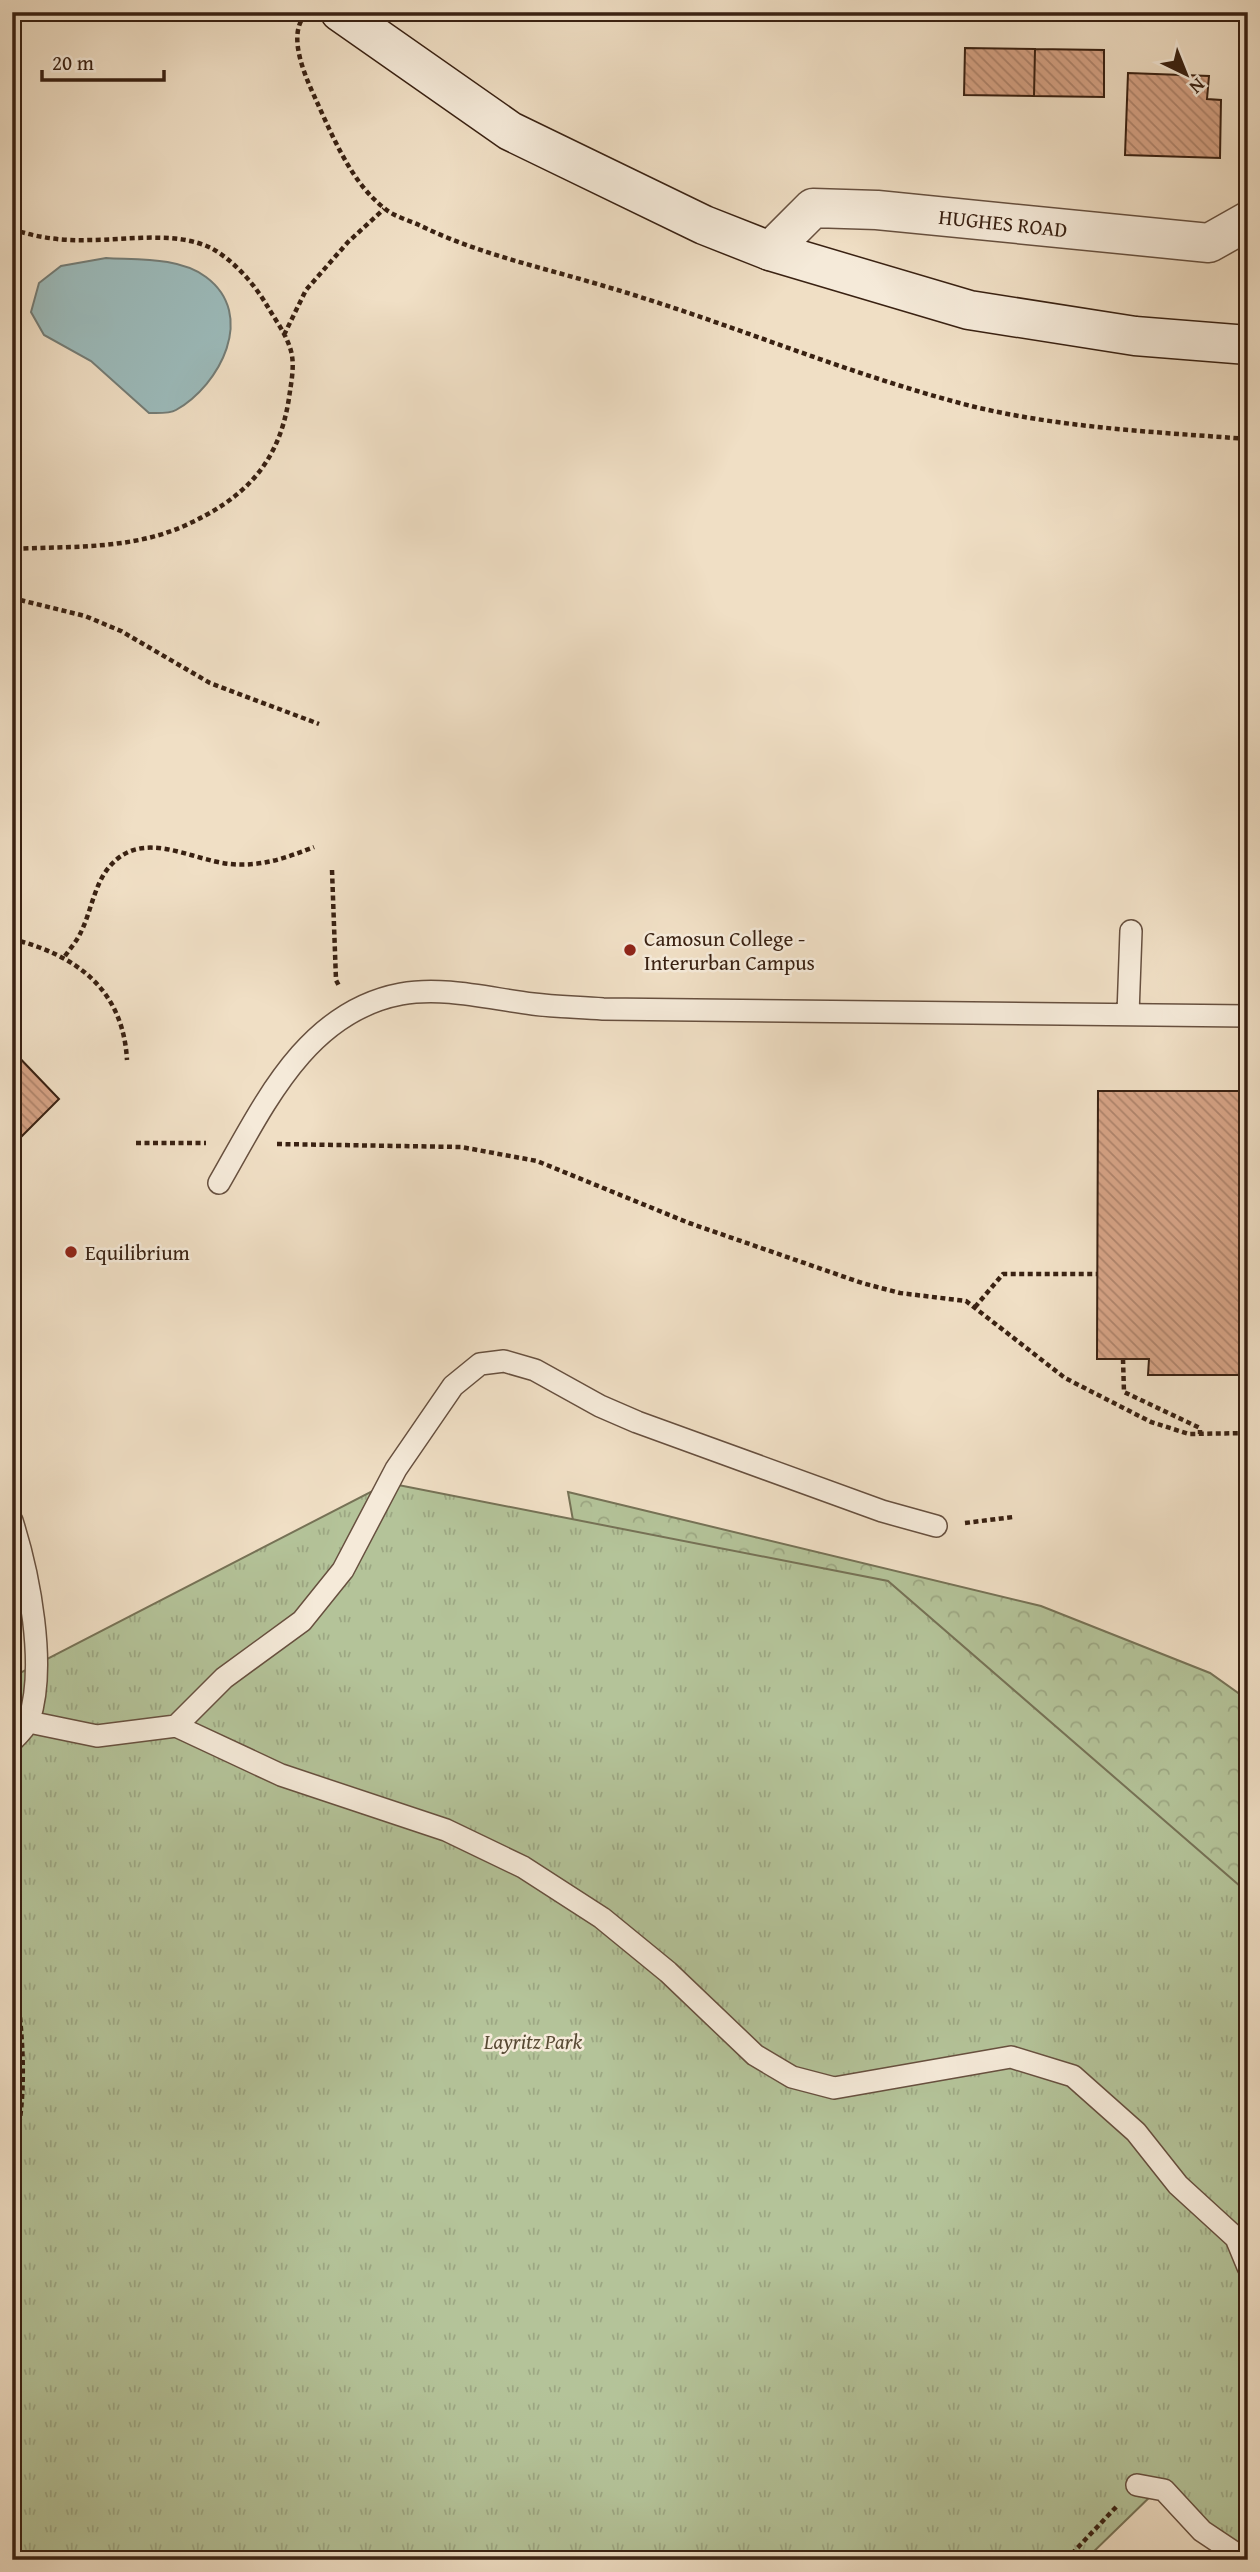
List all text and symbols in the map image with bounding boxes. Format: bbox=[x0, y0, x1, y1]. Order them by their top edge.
scale bar bbox=[42, 38, 164, 82]
north arrow bbox=[1152, 38, 1222, 108]
text: 20 m bbox=[52, 47, 94, 78]
text: N bbox=[1183, 72, 1212, 101]
street label: HUGHES ROAD bbox=[937, 201, 1069, 245]
place label: Camosun College - Interurban Campus bbox=[644, 923, 815, 978]
marker: Camosun College - Interurban Campus bbox=[622, 942, 638, 958]
place label: Equilibrium bbox=[85, 1237, 190, 1268]
marker: Equilibrium bbox=[63, 1244, 79, 1260]
park label: Layritz Park bbox=[483, 2026, 583, 2057]

